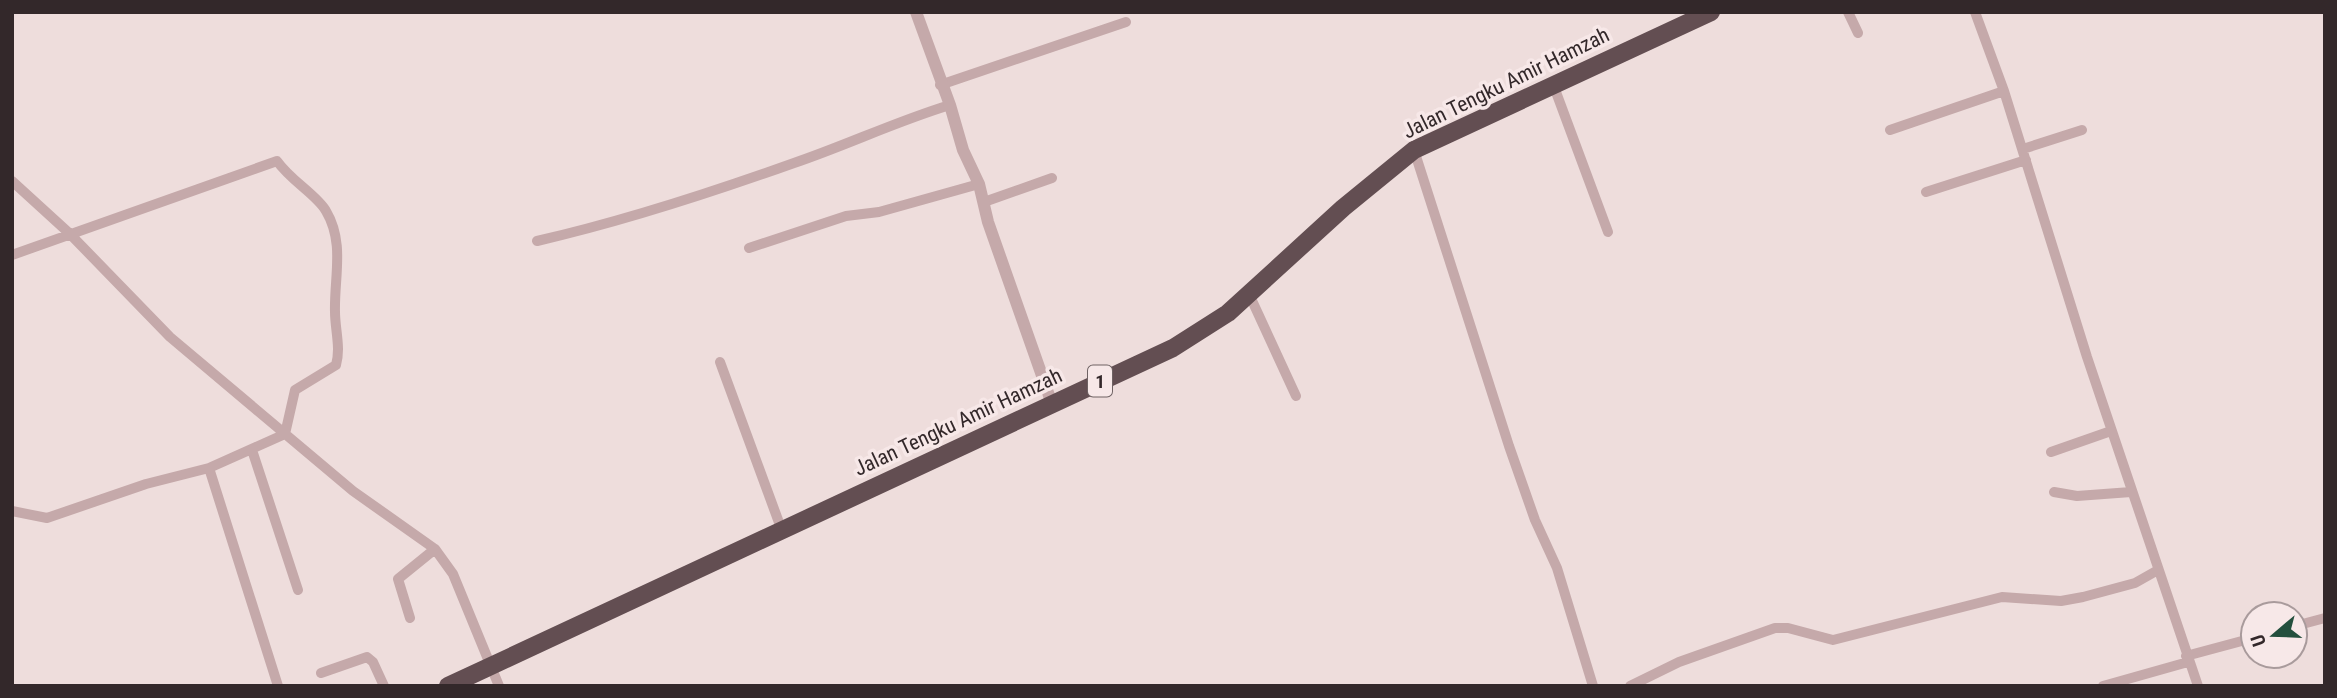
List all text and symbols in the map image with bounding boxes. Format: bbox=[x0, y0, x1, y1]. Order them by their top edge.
street label: Jalan Tengku Amir Hamzah bbox=[1399, 23, 1613, 143]
street label: Jalan Tengku Amir Hamzah bbox=[850, 363, 1066, 481]
road number: 1 bbox=[1088, 366, 1112, 396]
north arrow bbox=[2239, 600, 2309, 670]
text: U bbox=[2246, 631, 2271, 649]

